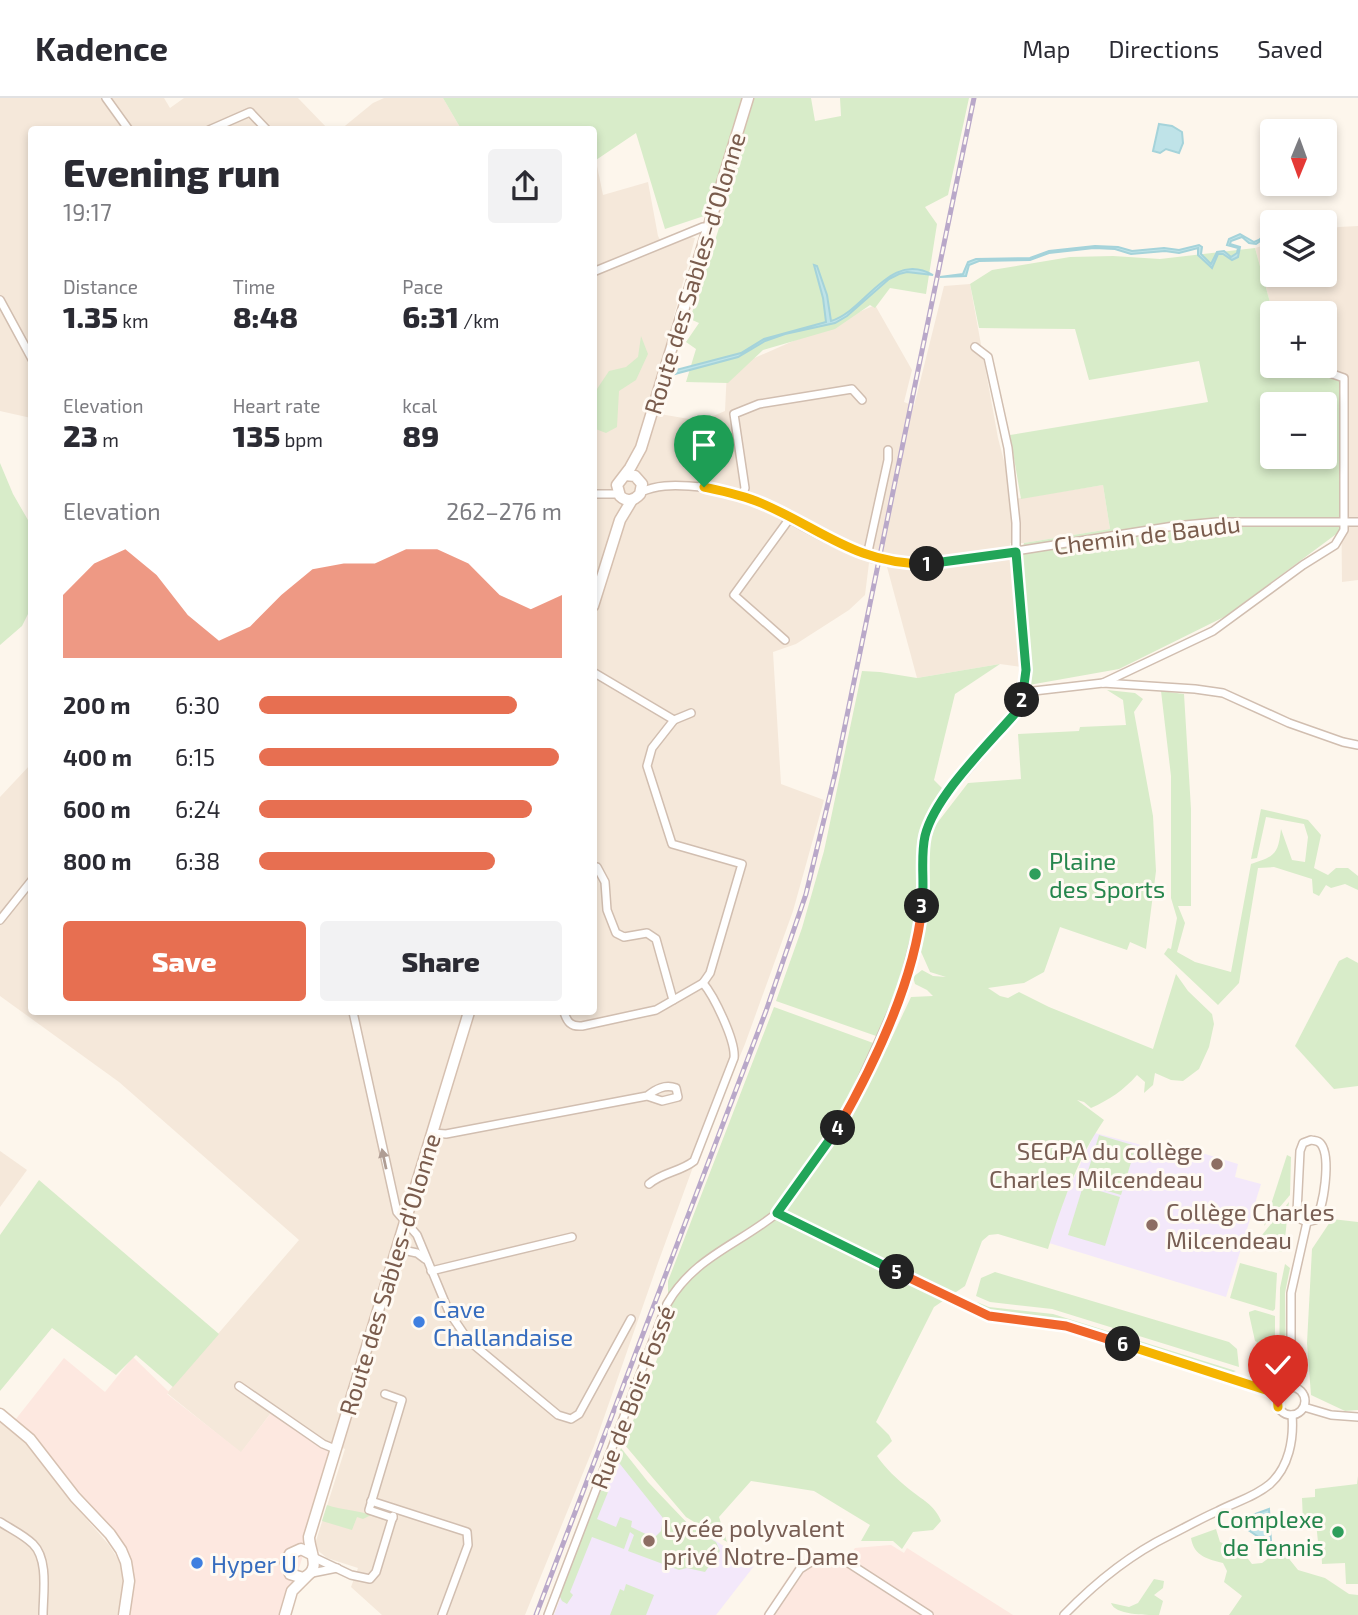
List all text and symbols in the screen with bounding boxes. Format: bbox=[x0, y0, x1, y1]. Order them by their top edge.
text: Kadence bbox=[35, 28, 168, 68]
text: Map bbox=[1022, 34, 1070, 63]
text: Directions bbox=[1108, 34, 1219, 63]
text: Saved bbox=[1257, 34, 1323, 63]
north arrow bbox=[1260, 119, 1337, 196]
map controls bbox=[1260, 119, 1337, 469]
street label: Route des Sables-d'Olonne bbox=[637, 129, 751, 417]
text: Evening run bbox=[63, 149, 280, 195]
button: share bbox=[488, 149, 562, 223]
text: 19:17 bbox=[63, 198, 112, 226]
button: layers bbox=[1260, 210, 1337, 287]
text: Distance bbox=[63, 275, 138, 298]
text: Time bbox=[233, 275, 275, 298]
text: Pace bbox=[402, 275, 443, 298]
text: 1.35 bbox=[63, 298, 118, 334]
text: 8:48 bbox=[233, 298, 298, 334]
text: 6:31 bbox=[402, 298, 459, 334]
button: + bbox=[1260, 301, 1337, 378]
text: km bbox=[118, 309, 149, 332]
text: /km bbox=[459, 309, 499, 332]
button: − bbox=[1260, 392, 1337, 469]
text: Elevation bbox=[63, 394, 144, 417]
text: Heart rate bbox=[233, 394, 321, 417]
text: kcal bbox=[402, 394, 437, 417]
pin bbox=[674, 415, 734, 487]
text: 23 bbox=[63, 417, 98, 453]
text: 135 bbox=[233, 417, 280, 453]
text: 89 bbox=[402, 417, 439, 453]
icon: arrive bbox=[685, 426, 723, 464]
text: m bbox=[98, 428, 119, 451]
text: bpm bbox=[280, 428, 323, 451]
text: Elevation bbox=[63, 497, 161, 525]
text: 262–276 m bbox=[446, 497, 562, 525]
street label: Chemin de Baudu bbox=[1052, 508, 1242, 560]
pin: 1 bbox=[909, 546, 944, 582]
text: 1 bbox=[922, 552, 931, 575]
pin: 2 bbox=[1004, 682, 1040, 718]
text: 2 bbox=[1016, 688, 1027, 711]
text: 200 m bbox=[63, 691, 131, 719]
text: 6:30 bbox=[175, 691, 220, 719]
text: 400 m bbox=[63, 743, 132, 771]
text: 6:15 bbox=[175, 743, 215, 771]
text: 600 m bbox=[63, 795, 131, 823]
text: 6:24 bbox=[175, 795, 221, 823]
place label: Plaine des Sports bbox=[1049, 846, 1165, 903]
text: 800 m bbox=[63, 847, 132, 875]
text: 6:38 bbox=[175, 847, 220, 875]
marker: Plaine des Sports bbox=[1027, 866, 1043, 882]
pin: 3 bbox=[904, 888, 940, 924]
text: 3 bbox=[916, 894, 927, 917]
button: Save bbox=[63, 921, 306, 1001]
button: Share bbox=[320, 921, 562, 1001]
pin: 4 bbox=[820, 1110, 856, 1146]
text: 4 bbox=[831, 1116, 844, 1139]
street label: Route des Sables-d'Olonne bbox=[332, 1130, 446, 1418]
place label: SEGPA du collège Charles Milcendeau bbox=[989, 1136, 1203, 1193]
one-way arrow bbox=[379, 1148, 390, 1170]
marker: SEGPA du collège Charles Milcendeau bbox=[1209, 1156, 1225, 1172]
place label: Collège Charles Milcendeau bbox=[1166, 1197, 1335, 1254]
marker: Collège Charles Milcendeau bbox=[1144, 1217, 1160, 1233]
pin: 5 bbox=[880, 1254, 914, 1290]
text: 5 bbox=[891, 1260, 902, 1283]
place label: Cave Challandaise bbox=[433, 1294, 573, 1351]
street label: Rue de Bois Fossé bbox=[584, 1301, 680, 1493]
marker: Cave Challandaise bbox=[411, 1314, 427, 1330]
pin: 6 bbox=[1106, 1326, 1140, 1362]
text: 6 bbox=[1117, 1332, 1128, 1355]
pin bbox=[1248, 1335, 1308, 1407]
icon: check bbox=[1259, 1346, 1297, 1384]
place label: Complexe de Tennis bbox=[1216, 1504, 1324, 1561]
place label: Lycée polyvalent privé Notre-Dame bbox=[663, 1513, 859, 1570]
marker: Complexe de Tennis bbox=[1330, 1524, 1346, 1540]
marker: Lycée polyvalent privé Notre-Dame bbox=[641, 1533, 657, 1549]
place label: Hyper U bbox=[211, 1549, 297, 1578]
marker: Hyper U bbox=[189, 1555, 205, 1571]

